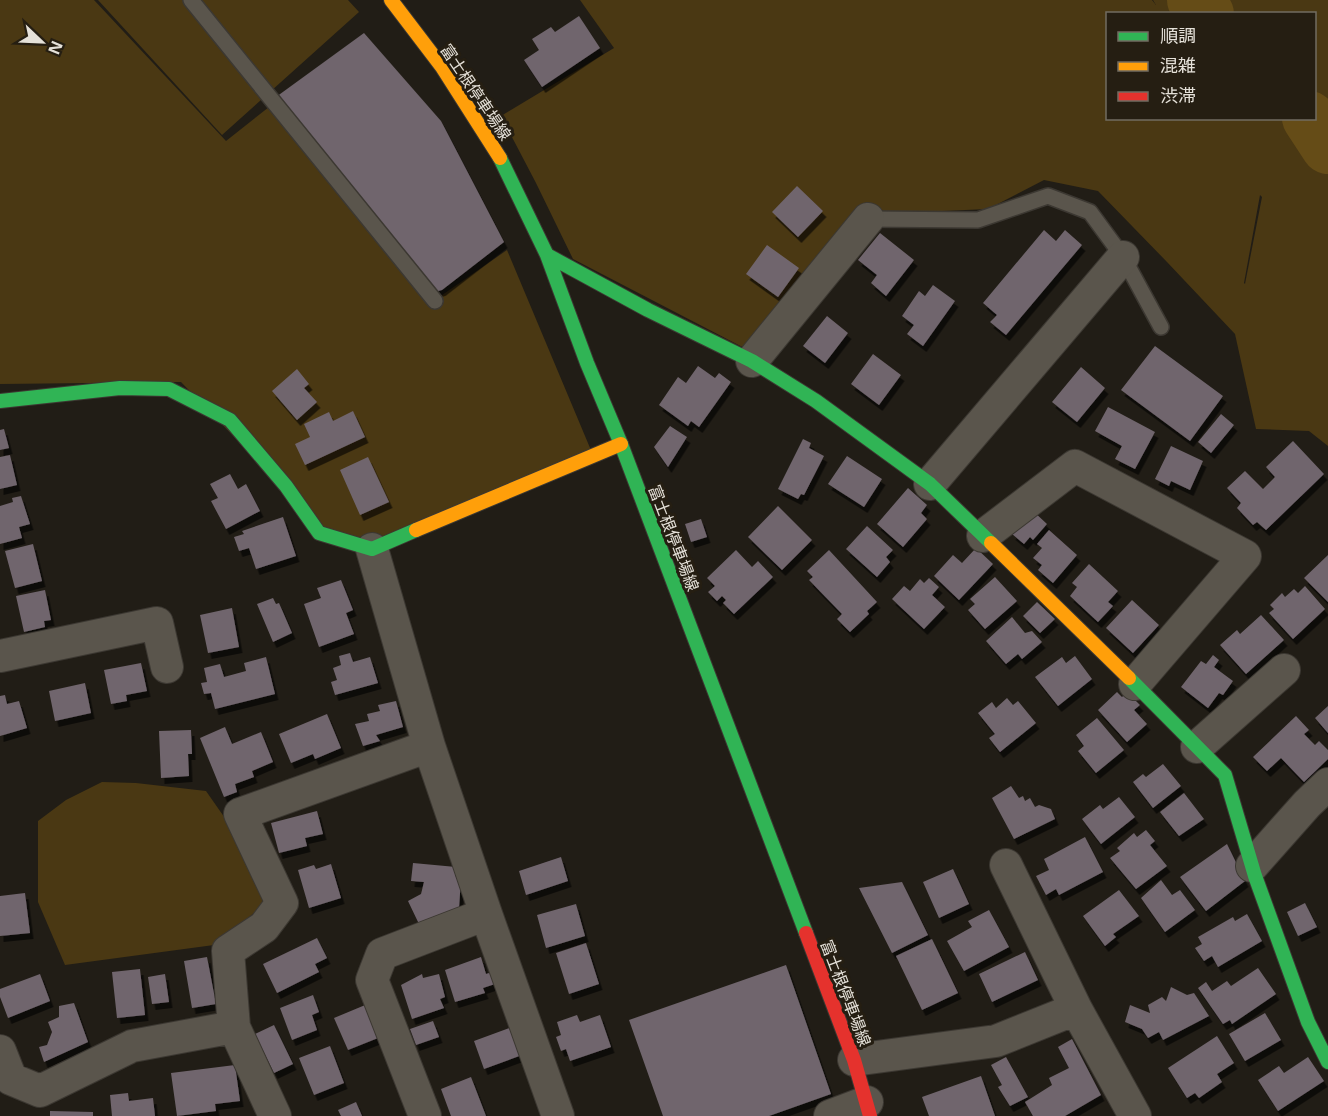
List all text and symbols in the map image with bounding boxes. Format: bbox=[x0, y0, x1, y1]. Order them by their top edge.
north arrow bbox=[12, 12, 72, 72]
legend bbox=[1106, 12, 1316, 120]
text: 順調 bbox=[1160, 23, 1196, 47]
text: N bbox=[43, 38, 68, 58]
street label: 富士根停車場線 bbox=[436, 39, 516, 145]
text: 混雑 bbox=[1160, 53, 1196, 77]
text: 渋滞 bbox=[1160, 83, 1196, 107]
street label: 富士根停車場線 bbox=[644, 482, 704, 594]
street label: 富士根停車場線 bbox=[816, 937, 876, 1049]

